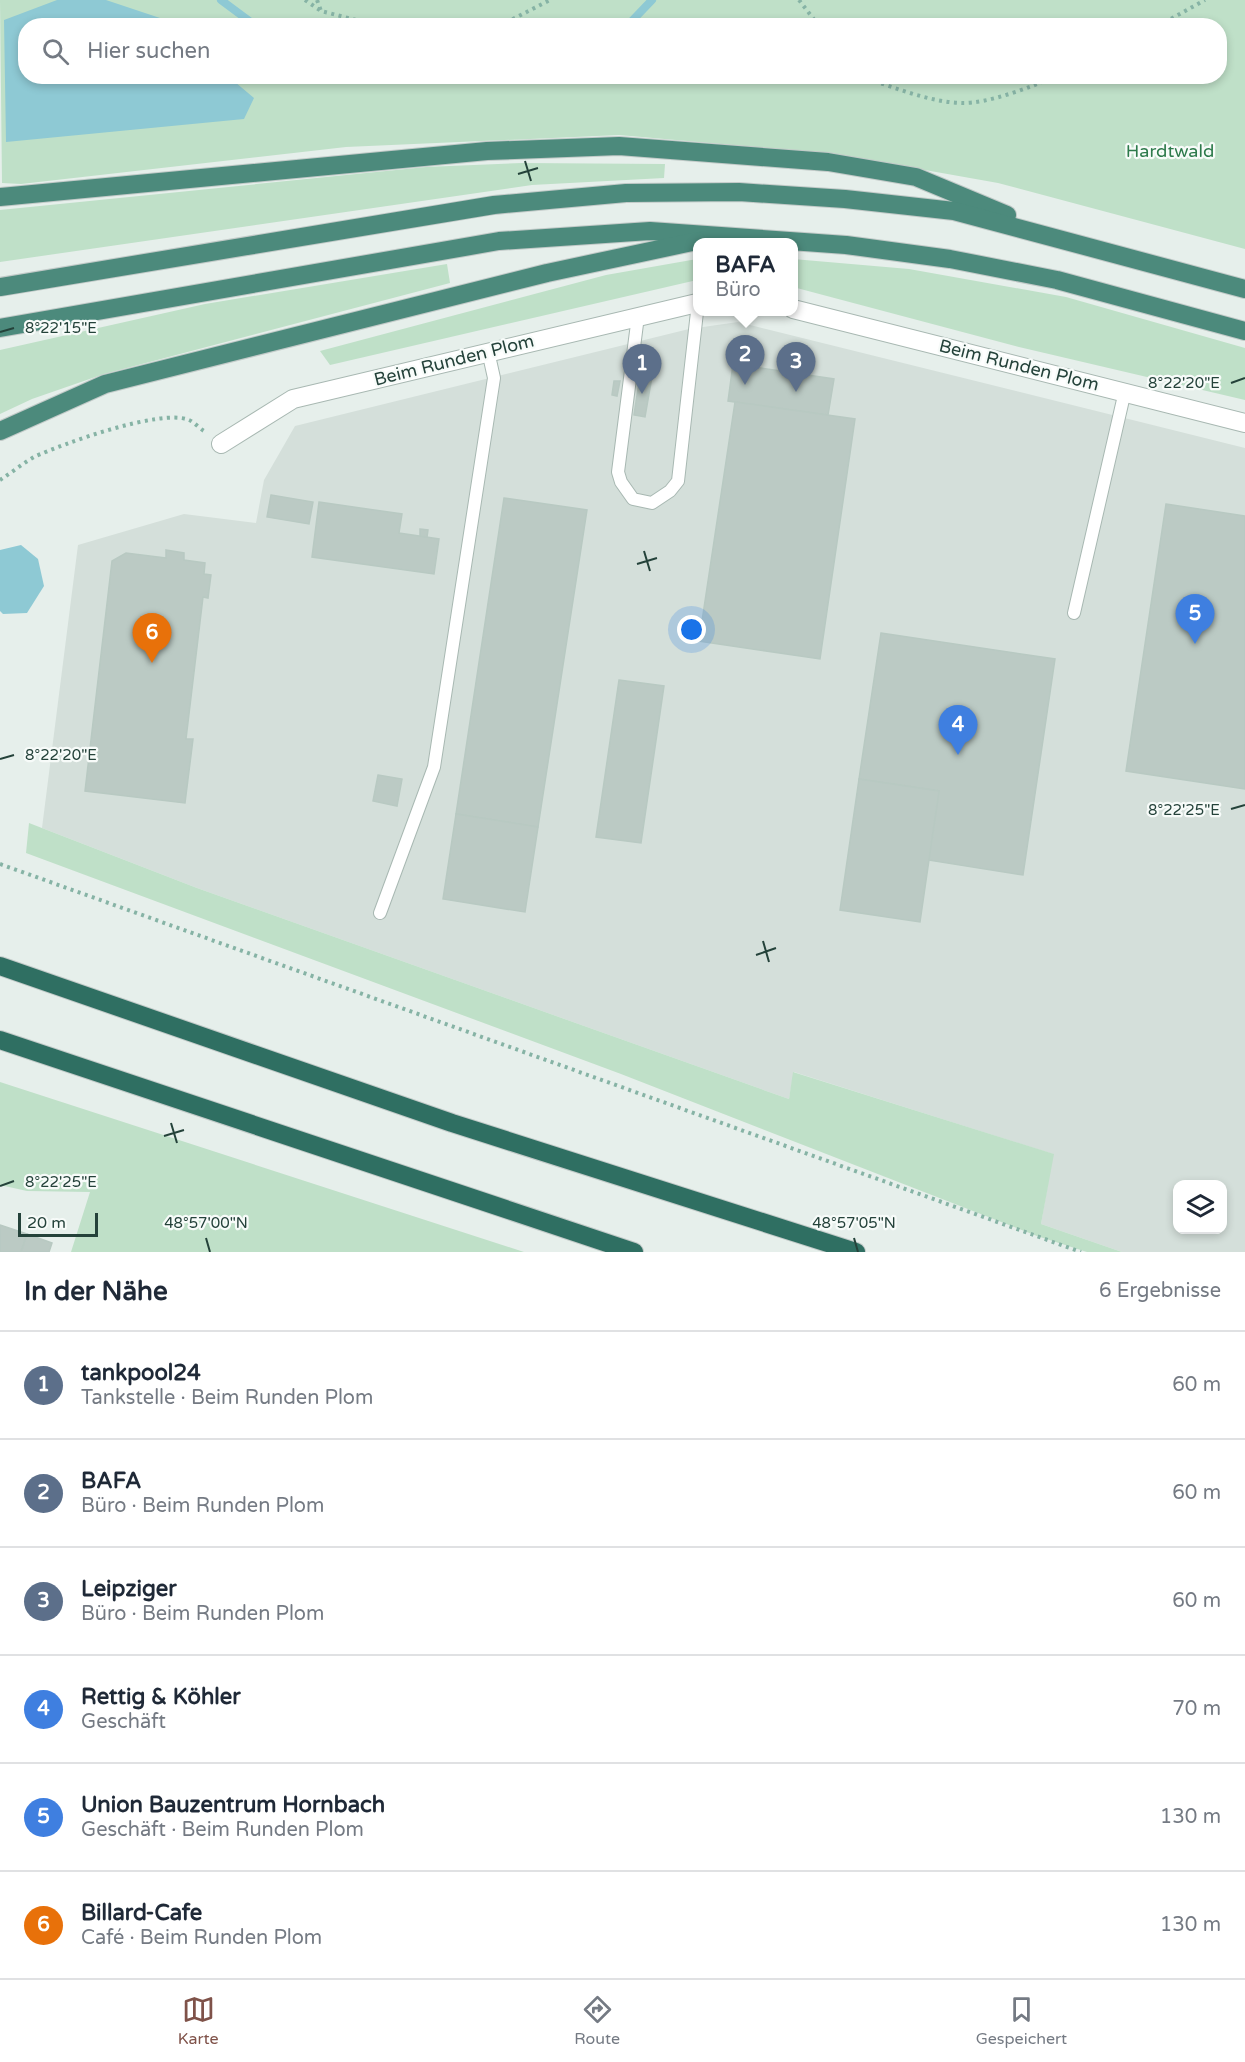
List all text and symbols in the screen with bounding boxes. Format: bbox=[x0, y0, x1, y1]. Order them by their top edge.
search box bbox=[18, 18, 1227, 84]
icon: search bbox=[39, 35, 72, 68]
text: Hier suchen bbox=[87, 38, 210, 64]
park label: Hardtwald bbox=[1126, 140, 1214, 162]
popup bbox=[693, 238, 798, 316]
text: BAFA bbox=[715, 252, 776, 278]
text: Büro bbox=[715, 278, 761, 302]
text: 8°22'15"E bbox=[25, 319, 97, 337]
street label: Beim Runden Plom bbox=[372, 329, 536, 391]
street label: Beim Runden Plom bbox=[937, 334, 1101, 396]
pin: 2 bbox=[726, 336, 764, 385]
pin: 3 bbox=[776, 342, 816, 392]
pin: 1 bbox=[622, 344, 662, 394]
text: 8°22'20"E bbox=[1148, 374, 1220, 392]
pin: 5 bbox=[1176, 594, 1214, 644]
pin: 6 bbox=[132, 614, 172, 663]
your location bbox=[677, 615, 706, 644]
pin: 4 bbox=[938, 706, 978, 755]
text: 8°22'20"E bbox=[25, 746, 97, 764]
text: 8°22'25"E bbox=[1148, 801, 1220, 819]
text: 8°22'25"E bbox=[25, 1173, 97, 1191]
map controls bbox=[1173, 1180, 1227, 1234]
button: layers bbox=[1173, 1180, 1227, 1234]
scale bar bbox=[18, 1210, 98, 1238]
text: 20 m bbox=[27, 1213, 66, 1233]
text: 48°57'00"N bbox=[164, 1214, 248, 1232]
text: 48°57'05"N bbox=[812, 1214, 896, 1232]
text: In der Nähe bbox=[24, 1276, 168, 1307]
text: 6 Ergebnisse bbox=[1099, 1279, 1221, 1303]
text: tankpool24 bbox=[81, 1360, 201, 1386]
text: 1 bbox=[37, 1373, 50, 1397]
text: 60 m bbox=[1172, 1373, 1221, 1397]
text: Tankstelle · Beim Runden Plom bbox=[81, 1386, 373, 1410]
text: BAFA bbox=[81, 1468, 141, 1494]
text: 2 bbox=[37, 1481, 50, 1505]
text: 60 m bbox=[1172, 1481, 1221, 1505]
text: Büro · Beim Runden Plom bbox=[81, 1494, 324, 1518]
text: Leipziger bbox=[81, 1576, 177, 1602]
text: 3 bbox=[37, 1589, 50, 1613]
text: 60 m bbox=[1172, 1589, 1221, 1613]
text: Büro · Beim Runden Plom bbox=[81, 1602, 324, 1626]
text: Rettig & Köhler bbox=[81, 1684, 241, 1710]
text: 4 bbox=[37, 1697, 50, 1721]
text: 70 m bbox=[1172, 1697, 1221, 1721]
text: Geschäft bbox=[81, 1710, 166, 1734]
text: Union Bauzentrum Hornbach bbox=[81, 1792, 385, 1818]
text: 5 bbox=[37, 1805, 50, 1829]
text: 130 m bbox=[1160, 1805, 1221, 1829]
text: Geschäft · Beim Runden Plom bbox=[81, 1818, 364, 1842]
text: Billard-Cafe bbox=[81, 1900, 202, 1926]
text: 6 bbox=[37, 1913, 50, 1937]
text: 130 m bbox=[1160, 1913, 1221, 1937]
text: Café · Beim Runden Plom bbox=[81, 1926, 322, 1950]
tab: Karte bbox=[178, 1993, 219, 2049]
tab: Route bbox=[574, 1993, 620, 2049]
tab: Gespeichert bbox=[976, 1993, 1067, 2049]

